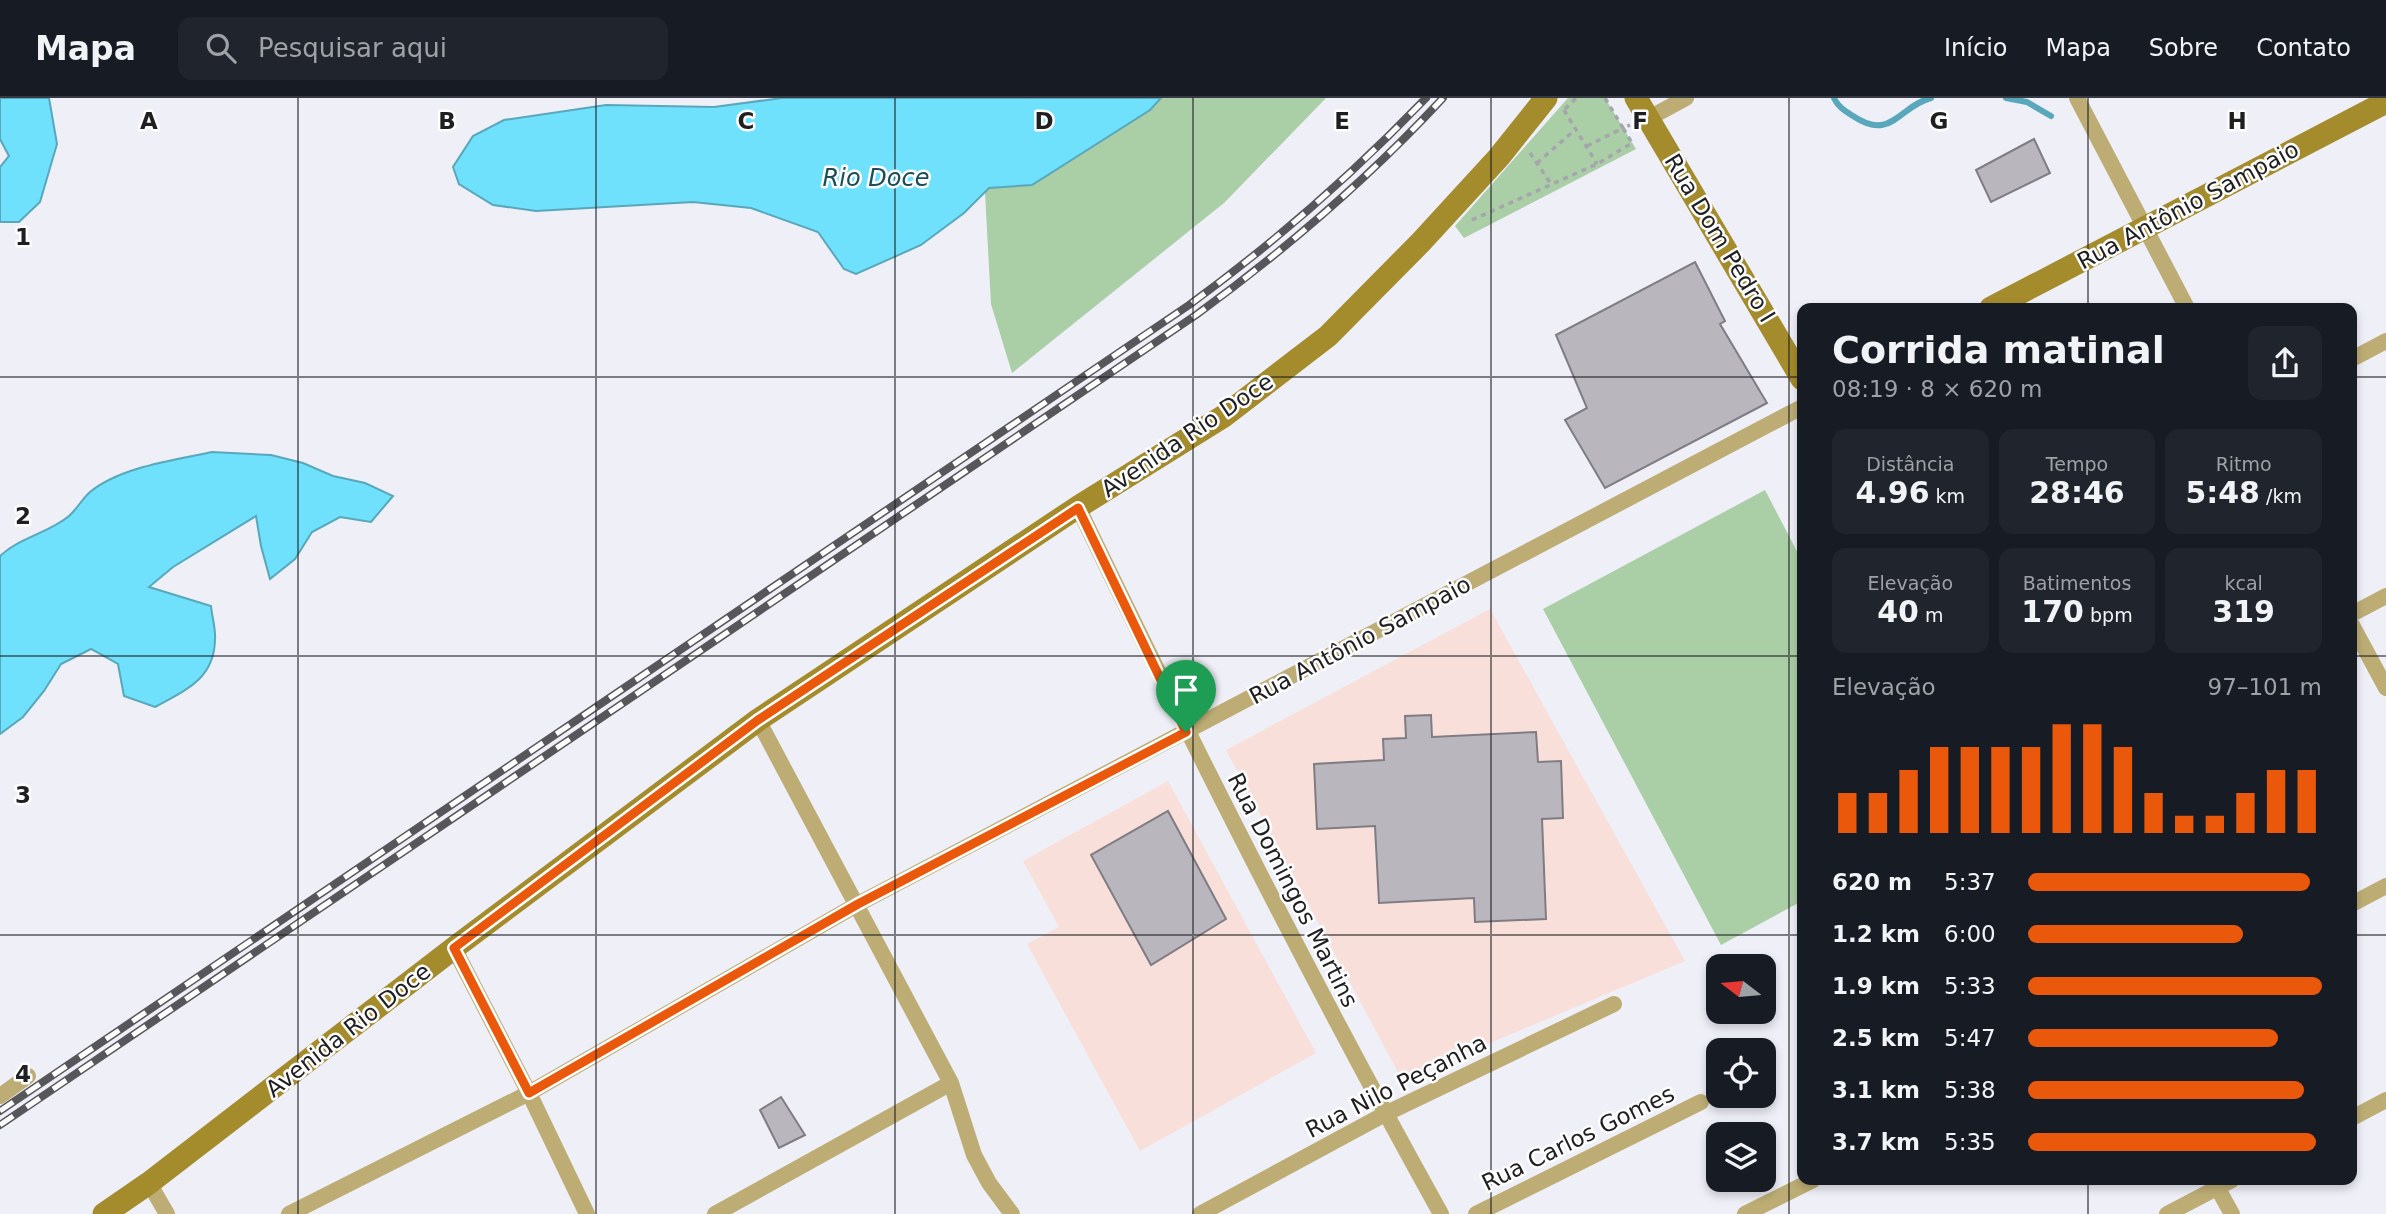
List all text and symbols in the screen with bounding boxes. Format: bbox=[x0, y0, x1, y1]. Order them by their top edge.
search box bbox=[178, 17, 668, 80]
text: Mapa bbox=[35, 29, 136, 68]
icon: search bbox=[202, 29, 240, 67]
text: Pesquisar aqui bbox=[258, 33, 447, 63]
text: Início bbox=[1944, 34, 2008, 62]
text: Mapa bbox=[2046, 34, 2111, 62]
text: Sobre bbox=[2149, 34, 2218, 62]
text: Contato bbox=[2256, 34, 2351, 62]
text: A bbox=[140, 108, 158, 134]
text: B bbox=[438, 108, 456, 134]
text: C bbox=[738, 108, 754, 134]
text: D bbox=[1034, 108, 1054, 134]
text: E bbox=[1334, 108, 1350, 134]
text: F bbox=[1632, 108, 1648, 134]
text: G bbox=[1930, 108, 1948, 134]
text: H bbox=[2227, 108, 2247, 134]
street label: Rua Antônio Sampaio bbox=[2073, 136, 2303, 274]
street label: Rua Dom Pedro I bbox=[1660, 149, 1780, 327]
water label: Rio Doce bbox=[823, 164, 929, 192]
text: 1 bbox=[15, 224, 31, 250]
button: share bbox=[2248, 326, 2322, 400]
text: Corrida matinal bbox=[1832, 328, 2165, 372]
street label: Avenida Rio Doce bbox=[1096, 368, 1278, 502]
text: 08:19 · 8 × 620 m bbox=[1832, 376, 2042, 402]
text: Distância bbox=[1866, 453, 1954, 475]
text: Tempo bbox=[2046, 453, 2108, 475]
text: Ritmo bbox=[2216, 453, 2272, 475]
text: 4.96 bbox=[1856, 475, 1930, 510]
text: 28:46 bbox=[2029, 475, 2125, 510]
text: 5:48 bbox=[2185, 475, 2260, 510]
text: km bbox=[1930, 485, 1965, 507]
text: /km bbox=[2260, 485, 2302, 507]
text: 2 bbox=[15, 503, 31, 529]
street label: Rua Antônio Sampaio bbox=[1245, 571, 1475, 709]
text: Elevação bbox=[1868, 572, 1953, 594]
text: Batimentos bbox=[2023, 572, 2131, 594]
text: kcal bbox=[2224, 572, 2263, 594]
text: 40 bbox=[1877, 594, 1919, 629]
text: 170 bbox=[2021, 594, 2084, 629]
text: 319 bbox=[2212, 594, 2275, 629]
text: m bbox=[1919, 604, 1943, 626]
text: bpm bbox=[2084, 604, 2133, 626]
pin bbox=[1156, 660, 1216, 732]
icon: arrive bbox=[1167, 671, 1205, 709]
text: Elevação bbox=[1832, 674, 1936, 700]
text: 97–101 m bbox=[2208, 674, 2322, 700]
street label: Rua Domingos Martins bbox=[1223, 769, 1363, 1011]
text: 3 bbox=[15, 782, 31, 808]
text: 620 m bbox=[1832, 869, 1912, 895]
text: 5:37 bbox=[1944, 869, 1996, 895]
text: 1.2 km bbox=[1832, 921, 1920, 947]
text: 6:00 bbox=[1944, 921, 1996, 947]
north arrow bbox=[1706, 954, 1776, 1024]
map controls bbox=[1706, 954, 1776, 1192]
street label: Avenida Rio Doce bbox=[261, 958, 435, 1102]
text: 1.9 km bbox=[1832, 973, 1920, 999]
text: 5:33 bbox=[1944, 973, 1996, 999]
text: 2.5 km bbox=[1832, 1025, 1920, 1051]
text: 5:47 bbox=[1944, 1025, 1996, 1051]
street label: Rua Nilo Peçanha bbox=[1301, 1029, 1491, 1143]
button: locate bbox=[1706, 1038, 1776, 1108]
text: 4 bbox=[15, 1061, 31, 1087]
text: 3.1 km bbox=[1832, 1077, 1920, 1103]
text: 5:38 bbox=[1944, 1077, 1996, 1103]
street label: Rua Carlos Gomes bbox=[1478, 1080, 1678, 1196]
button: layers bbox=[1706, 1122, 1776, 1192]
text: 3.7 km bbox=[1832, 1129, 1920, 1155]
text: 5:35 bbox=[1944, 1129, 1996, 1155]

